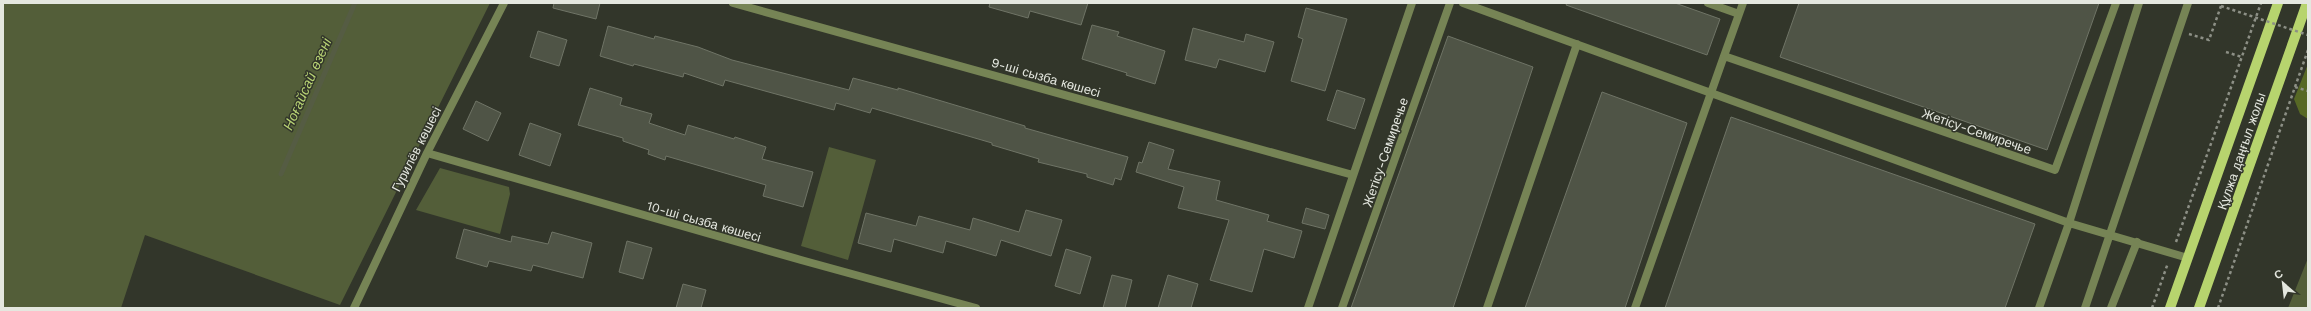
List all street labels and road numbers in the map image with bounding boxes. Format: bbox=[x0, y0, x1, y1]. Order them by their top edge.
street label: 9-ші сызба көшесі bbox=[990, 55, 1102, 100]
street label: Құлжа даңғыл жолы bbox=[2214, 91, 2269, 212]
street label: Жетісу-Семиречье bbox=[1360, 95, 1411, 209]
street label: Гурилёв көшесі bbox=[389, 104, 444, 194]
street label: Жетісу-Семиречье bbox=[1920, 106, 2034, 157]
street label: 10-ші сызба көшесі bbox=[645, 198, 763, 245]

